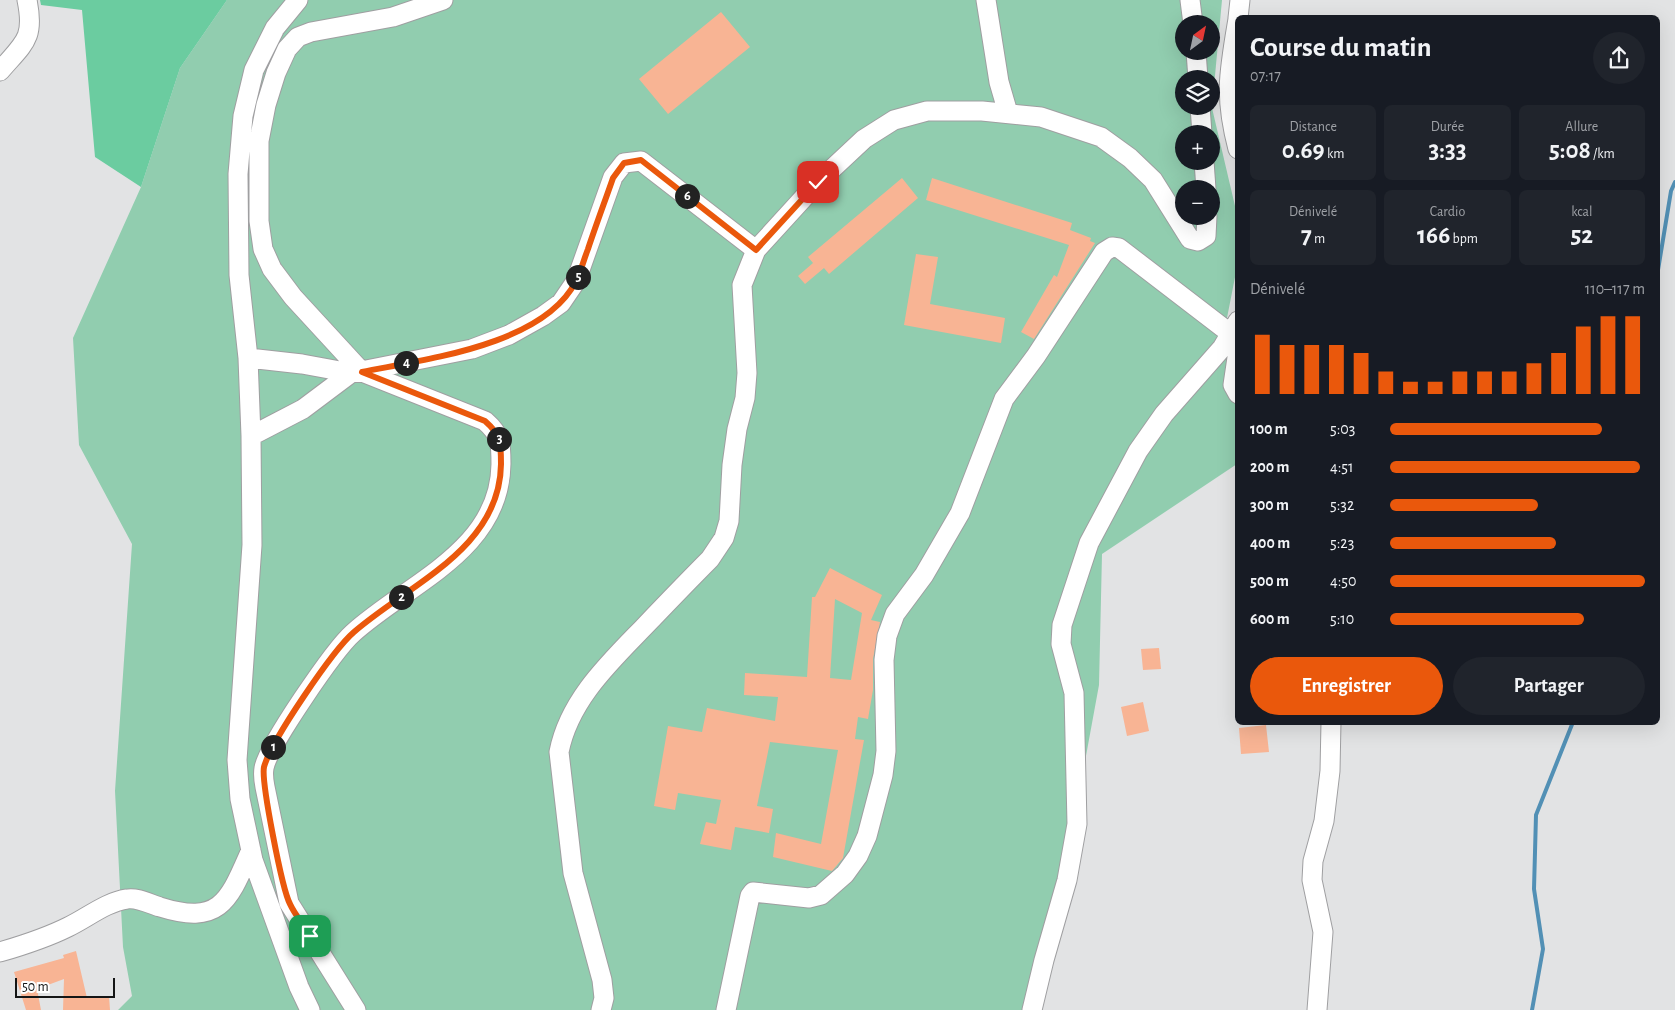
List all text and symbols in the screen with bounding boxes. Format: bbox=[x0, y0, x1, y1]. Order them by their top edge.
north arrow bbox=[1175, 15, 1220, 60]
map controls bbox=[1175, 15, 1220, 225]
button: share bbox=[1593, 32, 1645, 84]
text: Course du matin bbox=[1250, 34, 1431, 62]
text: 07:17 bbox=[1250, 68, 1281, 84]
button: layers bbox=[1175, 70, 1220, 115]
text: Distance bbox=[1289, 120, 1337, 134]
text: Durée bbox=[1431, 120, 1464, 134]
text: Allure bbox=[1565, 120, 1598, 134]
button: + bbox=[1175, 125, 1220, 170]
text: 0.69 bbox=[1282, 138, 1325, 163]
text: 3:33 bbox=[1428, 138, 1467, 163]
text: 5:08 bbox=[1549, 138, 1591, 163]
text: km bbox=[1325, 147, 1345, 161]
text: /km bbox=[1591, 147, 1615, 161]
pin bbox=[797, 161, 839, 203]
icon: check bbox=[804, 168, 832, 196]
button: − bbox=[1175, 180, 1220, 225]
pin: 6 bbox=[674, 184, 700, 208]
text: 6 bbox=[684, 189, 691, 203]
text: Dénivelé bbox=[1289, 205, 1337, 219]
text: Cardio bbox=[1430, 205, 1465, 219]
text: kcal bbox=[1571, 205, 1593, 219]
text: 7 bbox=[1301, 223, 1312, 248]
text: 166 bbox=[1417, 223, 1450, 248]
text: 52 bbox=[1571, 223, 1593, 248]
text: m bbox=[1312, 232, 1325, 246]
text: bpm bbox=[1450, 232, 1478, 246]
pin: 5 bbox=[566, 264, 590, 290]
text: 5 bbox=[575, 270, 582, 284]
text: Dénivelé bbox=[1250, 281, 1305, 297]
text: 110–117 m bbox=[1585, 281, 1645, 297]
pin: 4 bbox=[394, 350, 418, 376]
text: 4 bbox=[403, 356, 410, 370]
text: 100 m bbox=[1250, 421, 1288, 437]
text: 5:03 bbox=[1330, 421, 1355, 437]
pin: 3 bbox=[486, 426, 512, 452]
text: 3 bbox=[496, 432, 503, 446]
text: 200 m bbox=[1250, 459, 1290, 475]
text: 4:51 bbox=[1330, 459, 1354, 475]
text: 300 m bbox=[1250, 497, 1289, 513]
text: 5:32 bbox=[1330, 497, 1354, 513]
text: 400 m bbox=[1250, 535, 1290, 551]
text: 5:23 bbox=[1330, 535, 1354, 551]
text: 500 m bbox=[1250, 573, 1289, 589]
text: 4:50 bbox=[1330, 573, 1357, 589]
pin: 2 bbox=[388, 584, 414, 610]
text: 2 bbox=[398, 590, 405, 604]
text: 600 m bbox=[1250, 611, 1290, 627]
text: 5:10 bbox=[1330, 611, 1354, 627]
button: Enregistrer bbox=[1250, 657, 1443, 715]
button: Partager bbox=[1453, 657, 1645, 715]
pin: 1 bbox=[260, 734, 286, 760]
text: 1 bbox=[271, 740, 276, 754]
pin bbox=[289, 915, 331, 957]
icon: arrive bbox=[296, 922, 324, 950]
scale bar bbox=[15, 975, 115, 998]
text: 50 m bbox=[22, 980, 49, 994]

